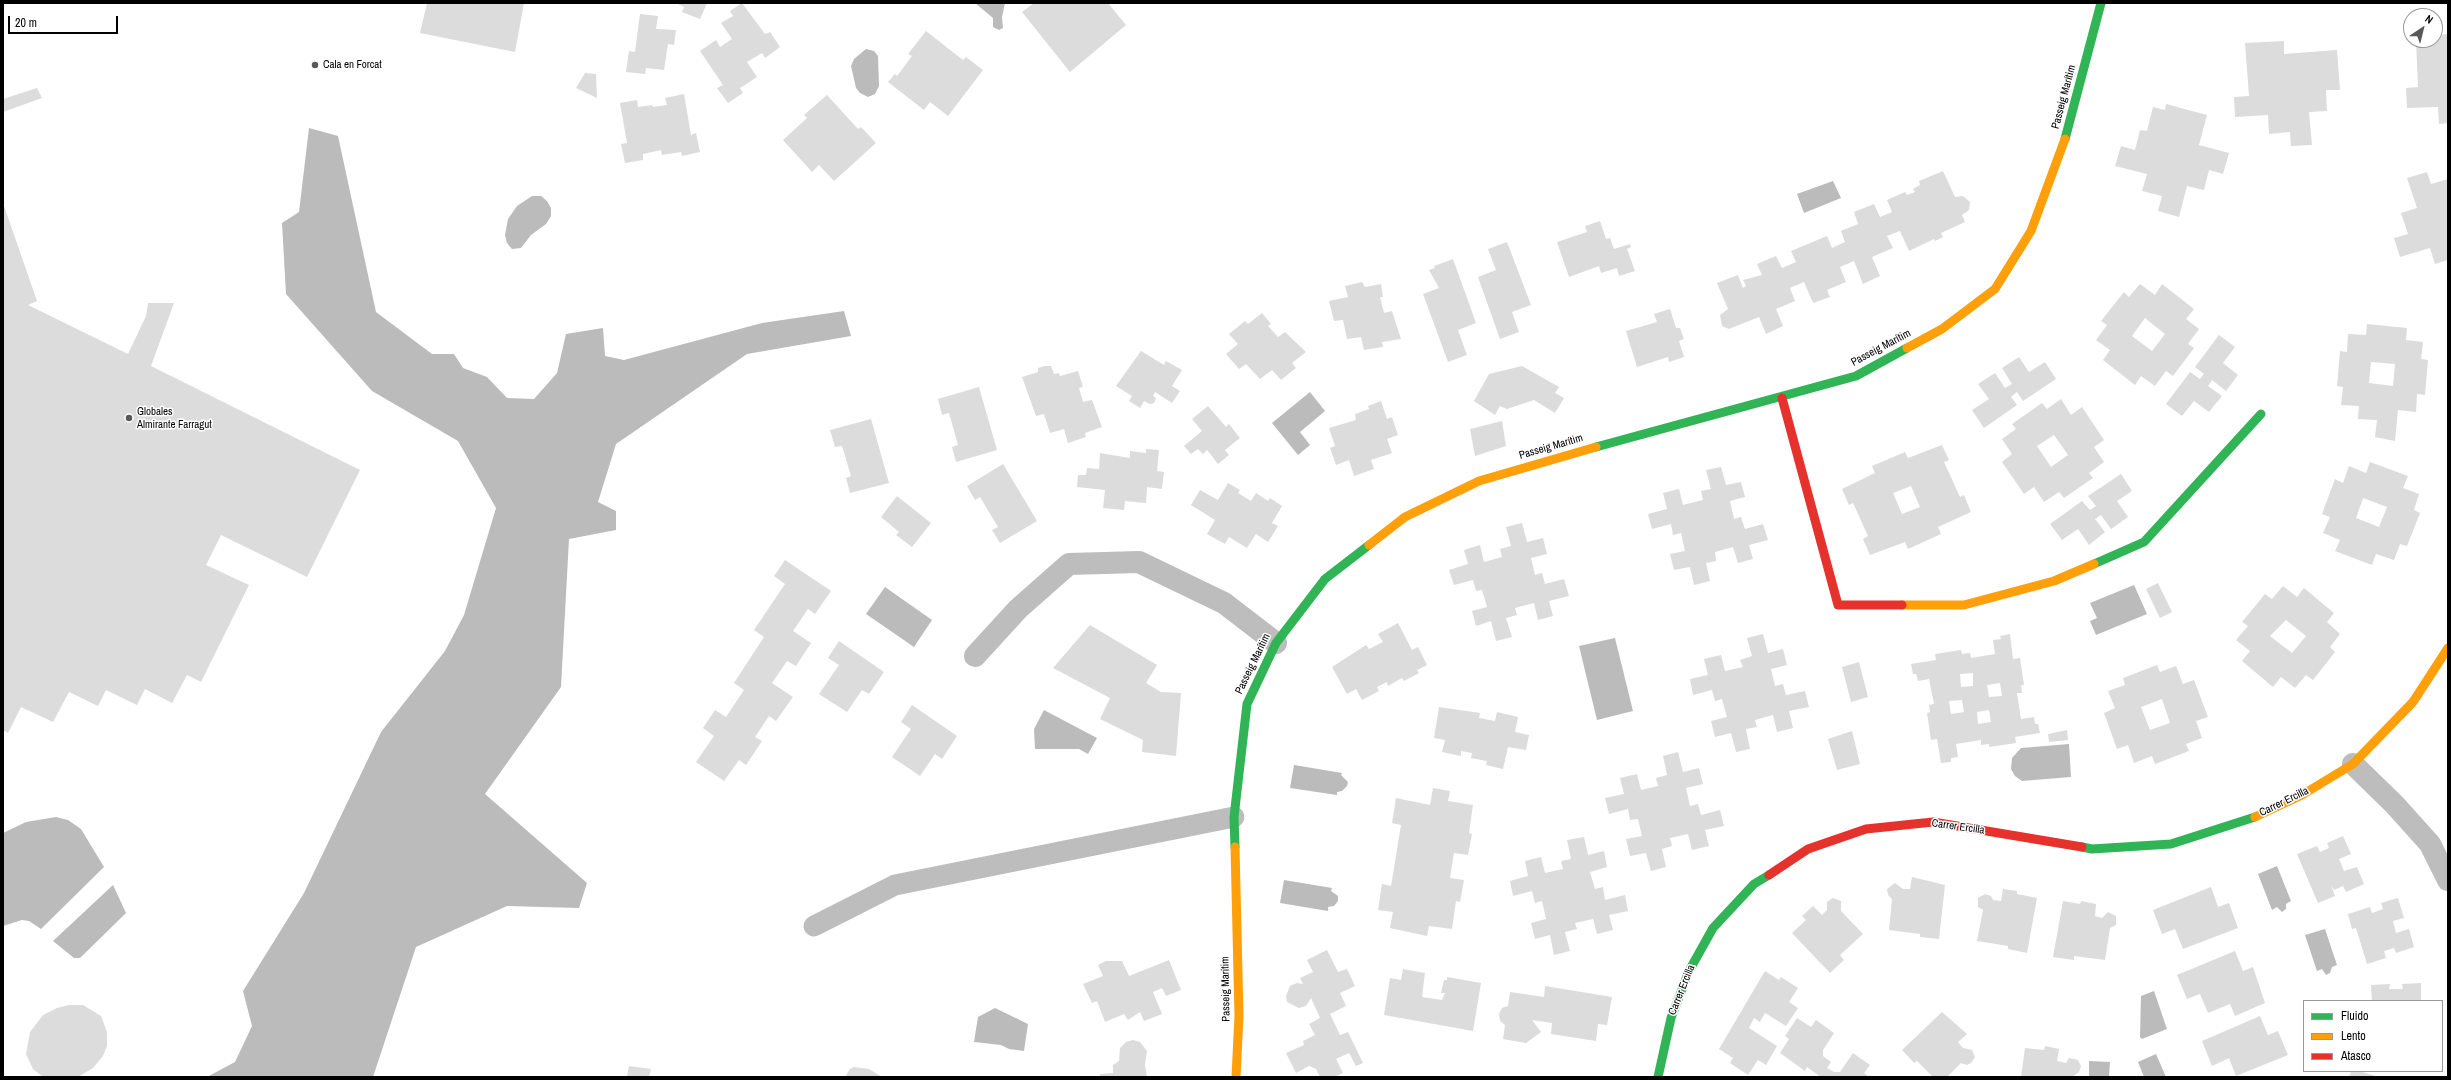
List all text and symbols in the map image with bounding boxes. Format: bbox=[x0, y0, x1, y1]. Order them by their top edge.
scale bar bbox=[10, 8, 120, 34]
north arrow bbox=[2403, 8, 2443, 48]
text: N bbox=[2423, 11, 2436, 27]
text: 20 m bbox=[15, 15, 37, 31]
place label: Cala en Forcat bbox=[323, 58, 382, 72]
marker: Cala en Forcat bbox=[310, 60, 320, 70]
street label: Passeig Marítim bbox=[2049, 64, 2079, 130]
street label: Passeig Marítim bbox=[1849, 327, 1913, 369]
place label: Globales Almirante Farragut bbox=[137, 405, 212, 431]
marker: Globales Almirante Farragut bbox=[124, 413, 134, 423]
street label: Passeig Marítim bbox=[1518, 432, 1584, 462]
street label: Passeig Marítim bbox=[1233, 632, 1273, 696]
street label: Carrer Ercilla bbox=[2257, 784, 2311, 820]
street label: Carrer Ercilla bbox=[1931, 817, 1985, 837]
street label: Passeig Marítim bbox=[1219, 956, 1233, 1022]
street label: Carrer Ercilla bbox=[1666, 963, 1698, 1017]
legend bbox=[2303, 1000, 2443, 1072]
text: Fluido bbox=[2341, 1008, 2368, 1024]
text: Lento bbox=[2341, 1028, 2366, 1044]
text: Atasco bbox=[2341, 1048, 2371, 1064]

